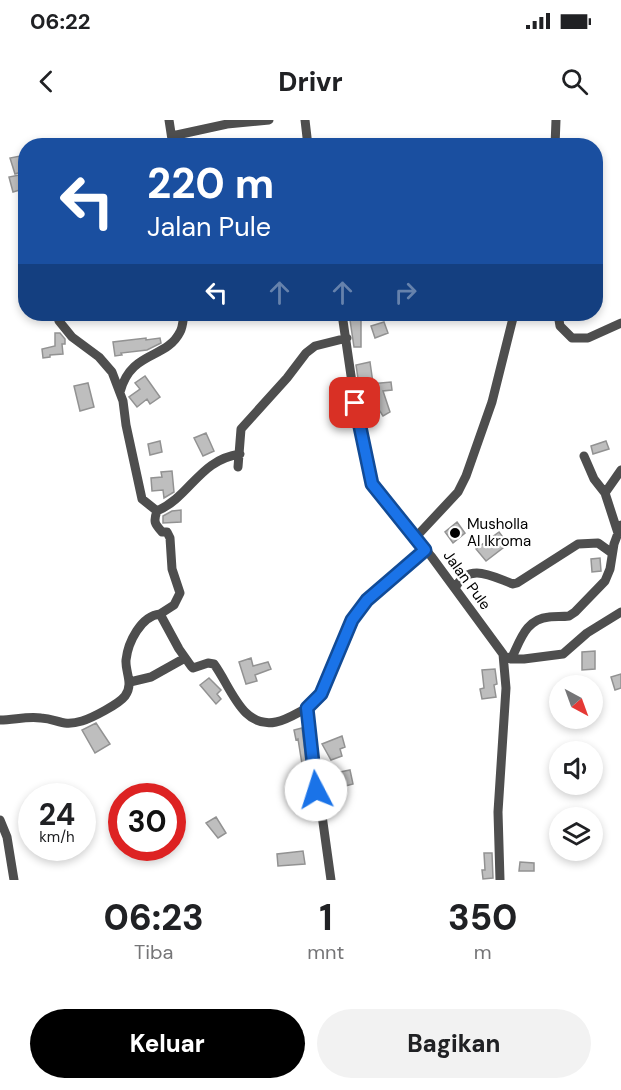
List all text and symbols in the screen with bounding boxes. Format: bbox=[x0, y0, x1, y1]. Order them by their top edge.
text: 06:22 bbox=[30, 7, 90, 36]
text: Drivr bbox=[278, 64, 343, 99]
icon: back bbox=[30, 65, 63, 98]
icon: search bbox=[558, 65, 591, 98]
text: 220 m bbox=[147, 156, 274, 211]
icon: left bbox=[48, 162, 126, 240]
text: Jalan Pule bbox=[147, 209, 271, 244]
icon: left bbox=[200, 276, 233, 309]
icon: ahead bbox=[263, 276, 296, 309]
icon: ahead bbox=[326, 276, 359, 309]
icon: right bbox=[389, 276, 422, 309]
pin bbox=[329, 377, 380, 428]
icon: arrive bbox=[338, 386, 371, 419]
place label: Musholla Al Ikroma bbox=[467, 514, 531, 551]
marker: Musholla Al Ikroma bbox=[448, 526, 462, 540]
street label: Jalan Pule bbox=[439, 546, 495, 614]
north arrow bbox=[549, 675, 603, 729]
map controls bbox=[549, 675, 603, 861]
button: sound bbox=[549, 741, 603, 795]
position arrow bbox=[284, 758, 348, 822]
speed limit sign: 30 bbox=[108, 783, 186, 861]
text: 24 bbox=[39, 795, 75, 834]
button: layers bbox=[549, 807, 603, 861]
text: km/h bbox=[39, 827, 75, 847]
text: 06:23 bbox=[104, 894, 204, 941]
text: 1 bbox=[319, 894, 332, 941]
text: 350 bbox=[448, 894, 517, 941]
text: Tiba bbox=[134, 939, 173, 965]
text: mnt bbox=[307, 939, 344, 965]
text: m bbox=[474, 939, 492, 965]
button: Keluar bbox=[30, 1009, 305, 1078]
button: Bagikan bbox=[317, 1009, 591, 1078]

